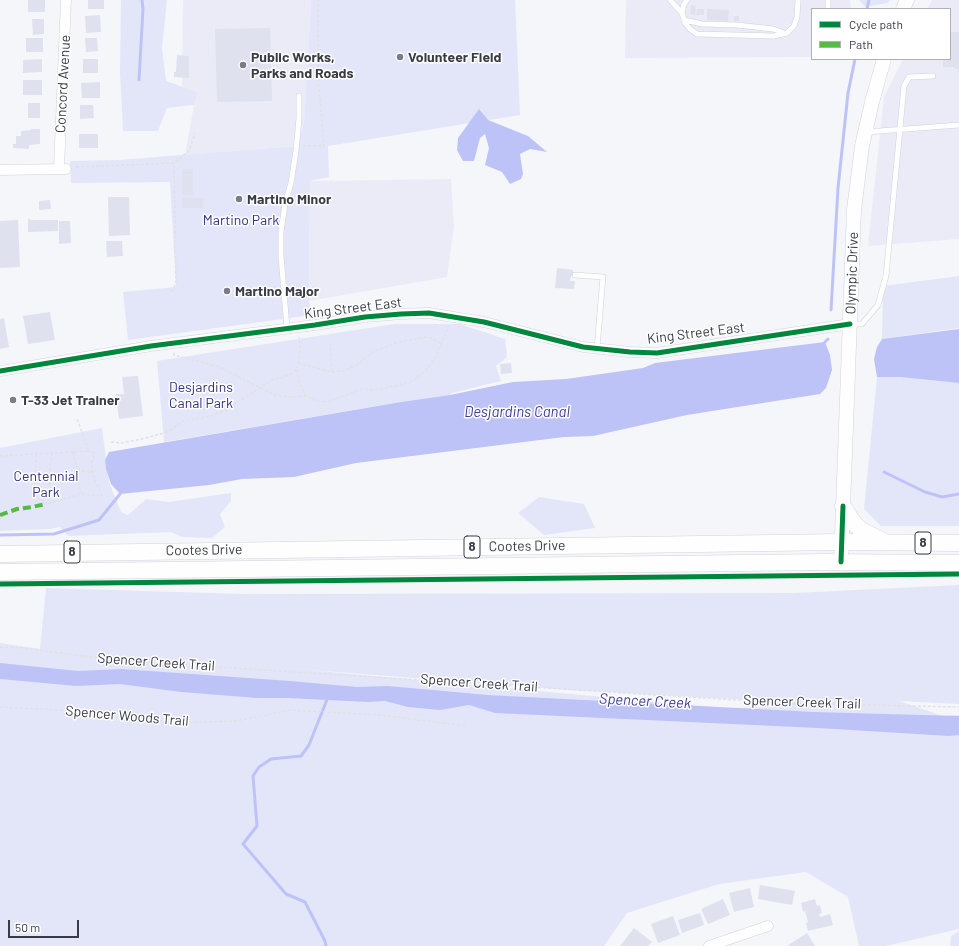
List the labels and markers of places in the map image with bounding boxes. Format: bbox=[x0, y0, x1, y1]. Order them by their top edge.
place label: Public Works, Parks and Roads bbox=[251, 49, 354, 82]
place label: Volunteer Field bbox=[408, 49, 501, 65]
marker: Volunteer Field bbox=[395, 52, 405, 62]
marker: Public Works, Parks and Roads bbox=[238, 60, 248, 70]
place label: Martino Minor bbox=[247, 191, 331, 207]
marker: Martino Minor bbox=[234, 194, 244, 204]
place label: Martino Major bbox=[235, 283, 319, 299]
marker: Martino Major bbox=[222, 286, 232, 296]
place label: T-33 Jet Trainer bbox=[21, 392, 120, 408]
marker: T-33 Jet Trainer bbox=[8, 395, 18, 405]

